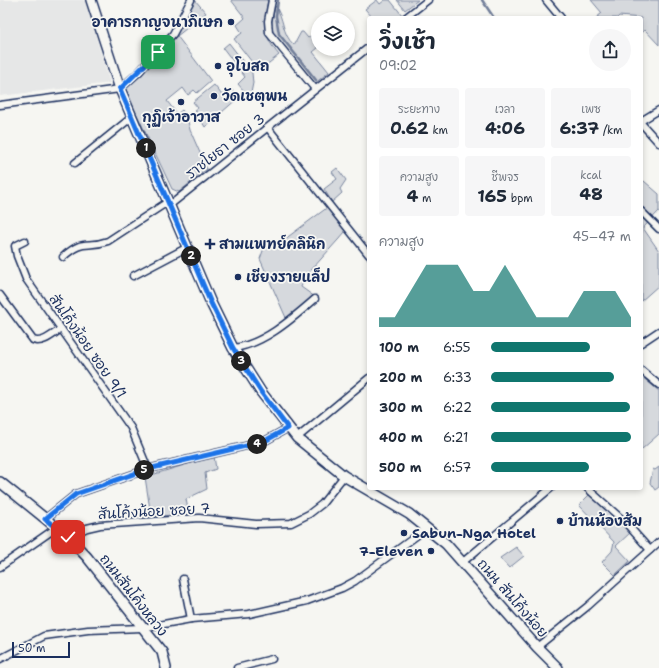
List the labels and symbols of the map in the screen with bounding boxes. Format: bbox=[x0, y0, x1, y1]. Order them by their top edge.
place label: อาคารกาญจนาภิเษก bbox=[91, 13, 223, 31]
marker: อาคารกาญจนาภิเษก bbox=[226, 17, 236, 27]
pin bbox=[141, 35, 175, 69]
place label: อุโบสถ bbox=[226, 56, 269, 77]
marker: อุโบสถ bbox=[213, 61, 223, 71]
place label: วัดเชตุพน bbox=[222, 87, 287, 107]
marker: วัดเชตุพน bbox=[209, 91, 219, 101]
marker: กุฏิเจ้าอาวาส bbox=[176, 97, 186, 107]
place label: กุฏิเจ้าอาวาส bbox=[142, 107, 221, 128]
street label: ราชโยธา ซอย 3 bbox=[182, 110, 268, 182]
pin: 1 bbox=[136, 138, 156, 158]
place label: สามแพทย์คลินิก bbox=[219, 234, 325, 253]
marker: สามแพทย์คลินิก bbox=[204, 238, 216, 250]
pin: 2 bbox=[181, 246, 201, 266]
place label: เชียงรายแล็ป bbox=[246, 267, 330, 286]
marker: เชียงรายแล็ป bbox=[233, 272, 243, 282]
street label: สันโค้งน้อย ซอย 9/1 bbox=[45, 291, 131, 401]
pin: 3 bbox=[231, 351, 251, 371]
pin: 4 bbox=[247, 434, 267, 454]
pin: 5 bbox=[134, 460, 154, 480]
street label: สันโค้งน้อย ซอย 7 bbox=[98, 499, 210, 523]
place label: บ้านน้องส้ม bbox=[568, 511, 642, 530]
marker: บ้านน้องส้ม bbox=[555, 516, 565, 526]
pin bbox=[51, 520, 85, 554]
place label: Sabun-Nga Hotel bbox=[412, 524, 536, 542]
marker: Sabun-Nga Hotel bbox=[399, 528, 409, 538]
place label: 7-Eleven bbox=[359, 542, 423, 560]
marker: 7-Eleven bbox=[426, 546, 436, 556]
street label: ถนนสันโค้งหลวง bbox=[96, 550, 172, 640]
street label: ถนน สันโค้งน้อย bbox=[474, 555, 552, 641]
scale bar bbox=[12, 640, 70, 659]

